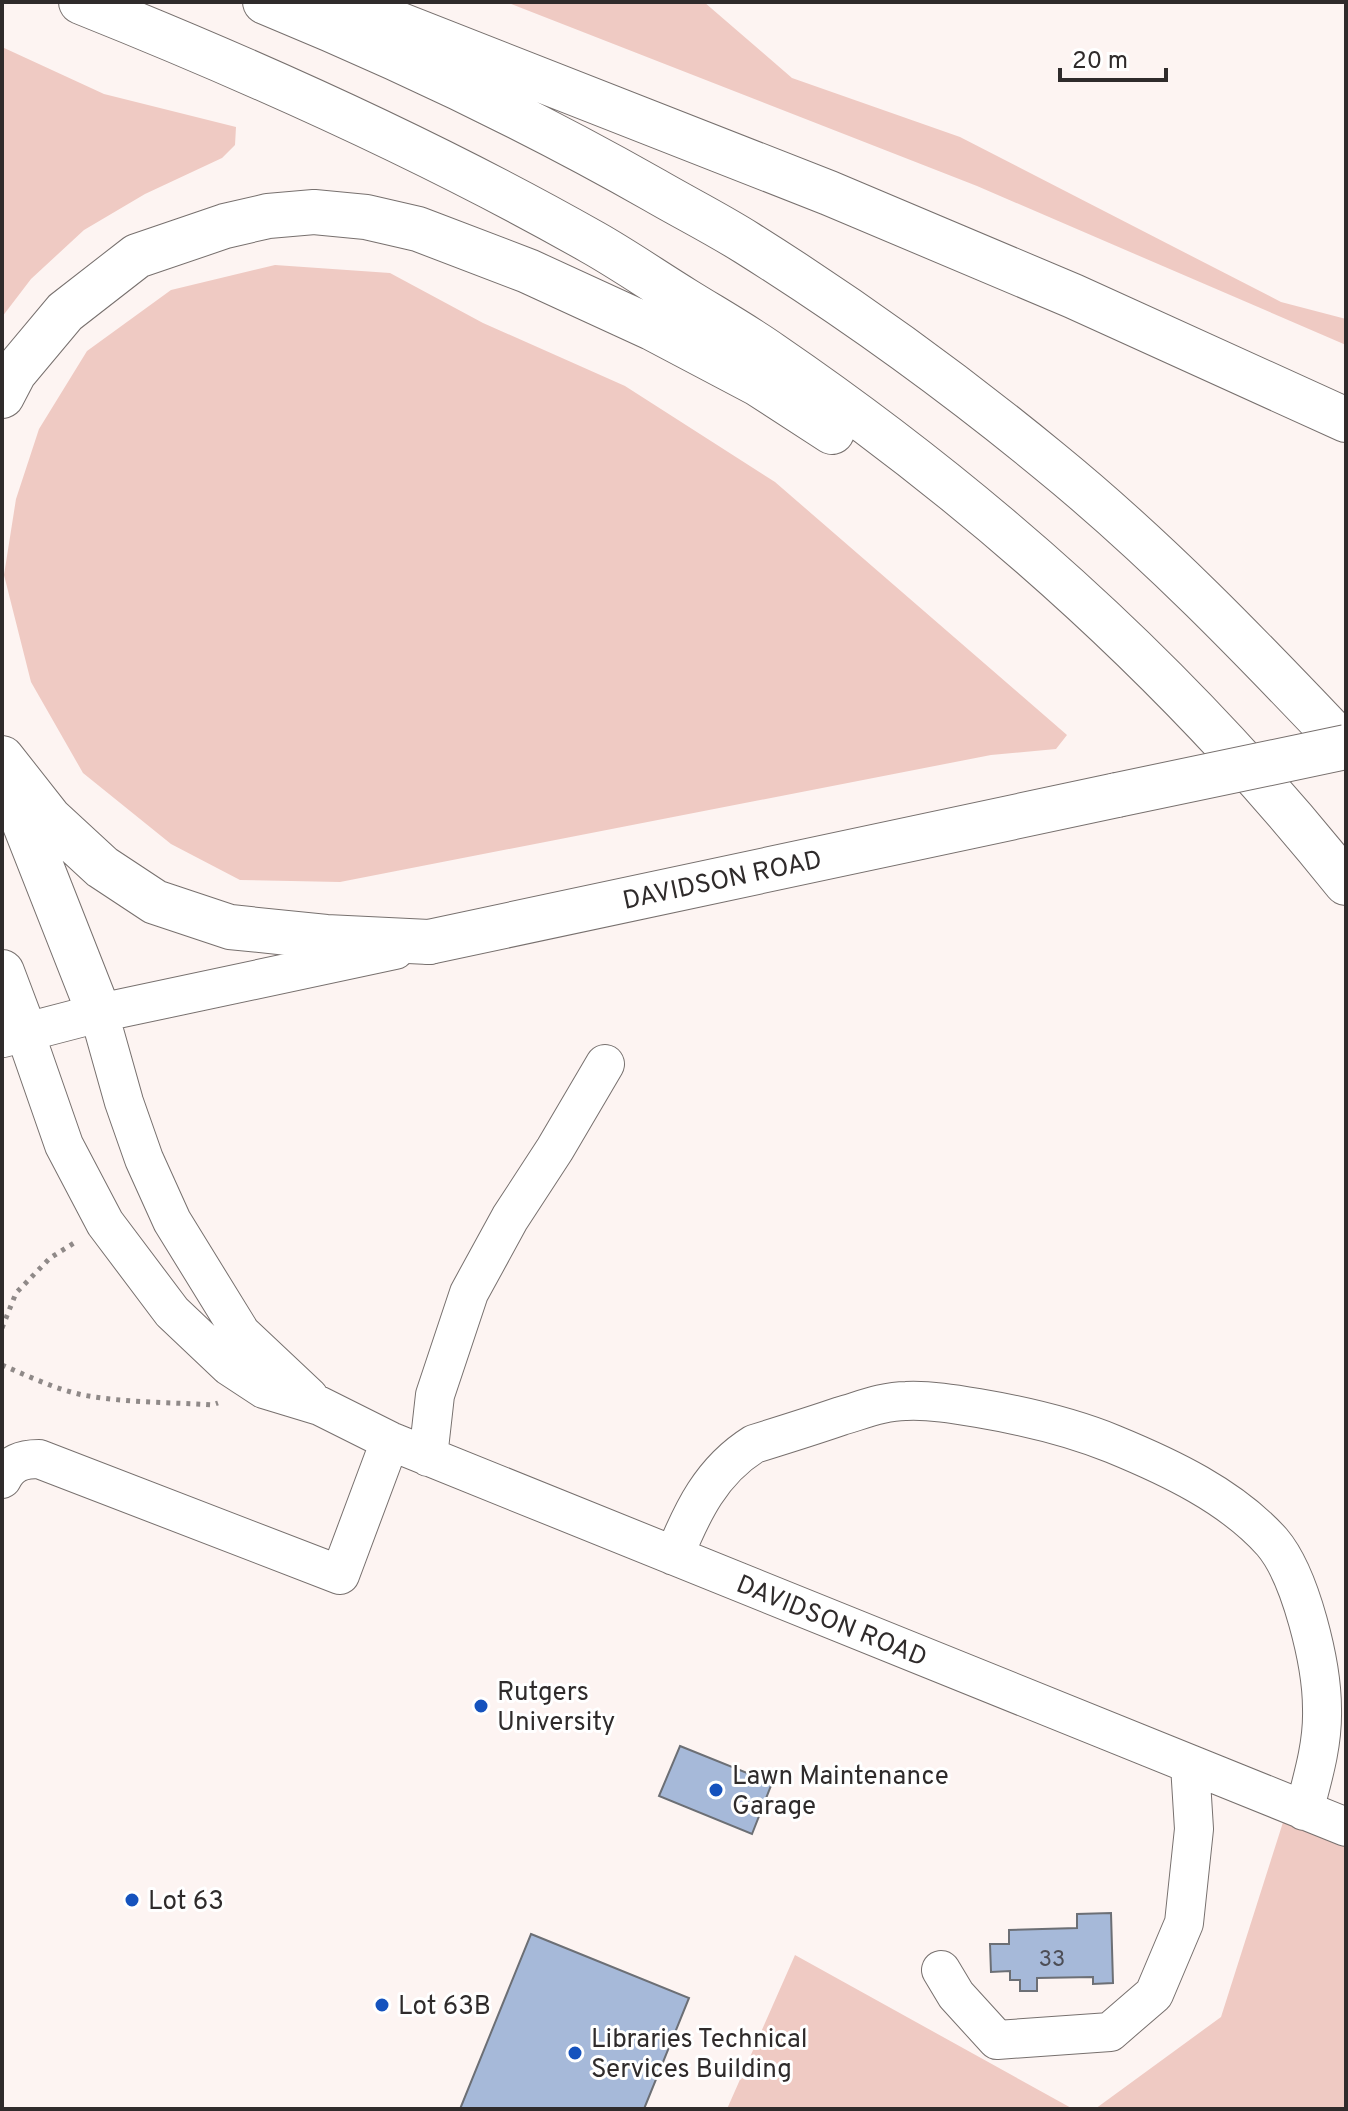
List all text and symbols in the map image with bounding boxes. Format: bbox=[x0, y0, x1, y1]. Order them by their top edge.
scale bar bbox=[1060, 32, 1166, 82]
text: 20 m bbox=[1072, 47, 1128, 77]
street label: DAVIDSON ROAD bbox=[620, 844, 825, 919]
street label: DAVIDSON ROAD bbox=[731, 1569, 931, 1676]
place label: Rutgers University bbox=[497, 1677, 615, 1740]
marker: Rutgers University bbox=[472, 1697, 490, 1715]
place label: Lawn Maintenance Garage bbox=[732, 1761, 949, 1824]
marker: Lawn Maintenance Garage bbox=[707, 1781, 725, 1799]
place label: Lot 63 bbox=[148, 1886, 224, 1919]
marker: Lot 63 bbox=[123, 1891, 141, 1909]
house number: 33 bbox=[1039, 1947, 1065, 1974]
place label: Lot 63B bbox=[398, 1991, 491, 2024]
marker: Lot 63B bbox=[373, 1996, 391, 2014]
place label: Libraries Technical Services Building bbox=[591, 2024, 808, 2087]
marker: Libraries Technical Services Building bbox=[566, 2044, 584, 2062]

